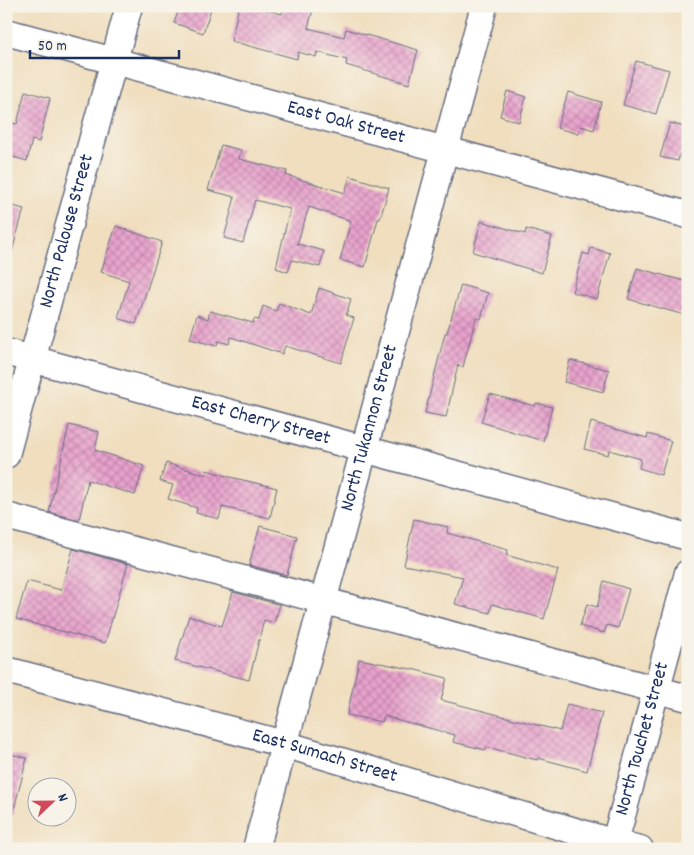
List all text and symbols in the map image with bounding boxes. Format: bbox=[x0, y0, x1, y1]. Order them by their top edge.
scale bar bbox=[30, 28, 179, 60]
text: 50 m bbox=[38, 36, 67, 58]
street label: East Oak Street bbox=[284, 94, 408, 152]
street label: North Palouse Street bbox=[33, 151, 102, 311]
street label: North Tukannon Street bbox=[334, 342, 406, 515]
street label: East Cherry Street bbox=[188, 389, 333, 453]
street label: North Touchet Street bbox=[609, 659, 677, 819]
street label: East Sumach Street bbox=[249, 722, 400, 791]
north arrow bbox=[28, 778, 78, 828]
text: N bbox=[52, 791, 73, 805]

